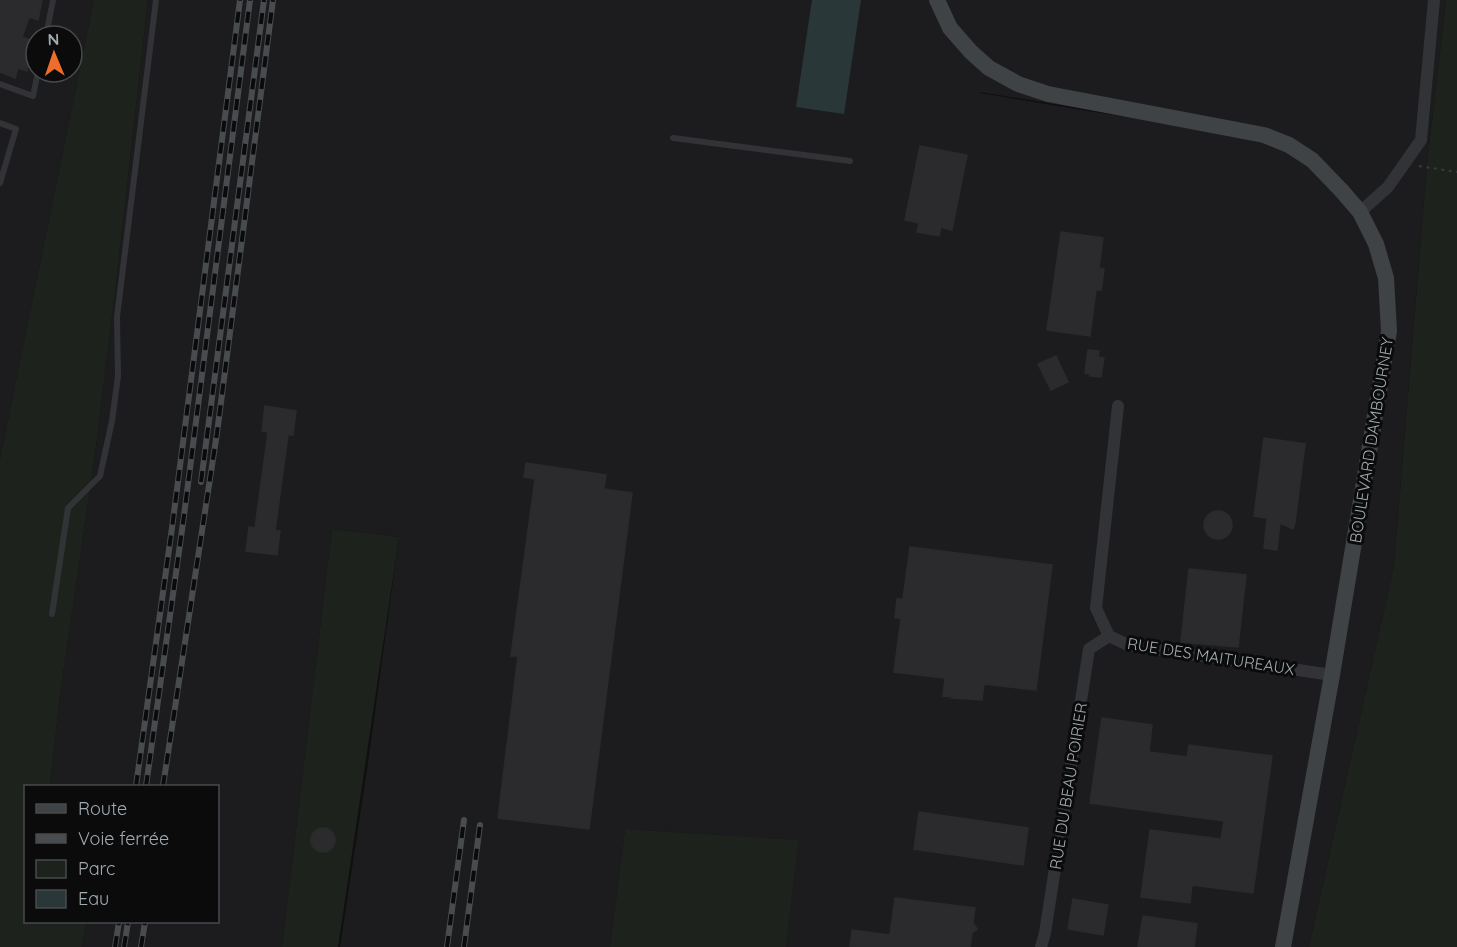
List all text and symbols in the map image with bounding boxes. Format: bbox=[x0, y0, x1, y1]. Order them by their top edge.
north arrow bbox=[24, 24, 84, 84]
text: N bbox=[47, 29, 60, 49]
street label: BOULEVARD DAMBOURNEY bbox=[1345, 336, 1397, 544]
street label: RUE DES MAITUREAUX bbox=[1126, 633, 1296, 679]
street label: RUE DU BEAU POIRIER bbox=[1045, 701, 1091, 871]
legend bbox=[24, 785, 219, 923]
text: Route bbox=[78, 797, 127, 820]
text: Voie ferrée bbox=[78, 827, 169, 850]
text: Parc bbox=[78, 857, 115, 880]
text: Eau bbox=[78, 887, 109, 910]

